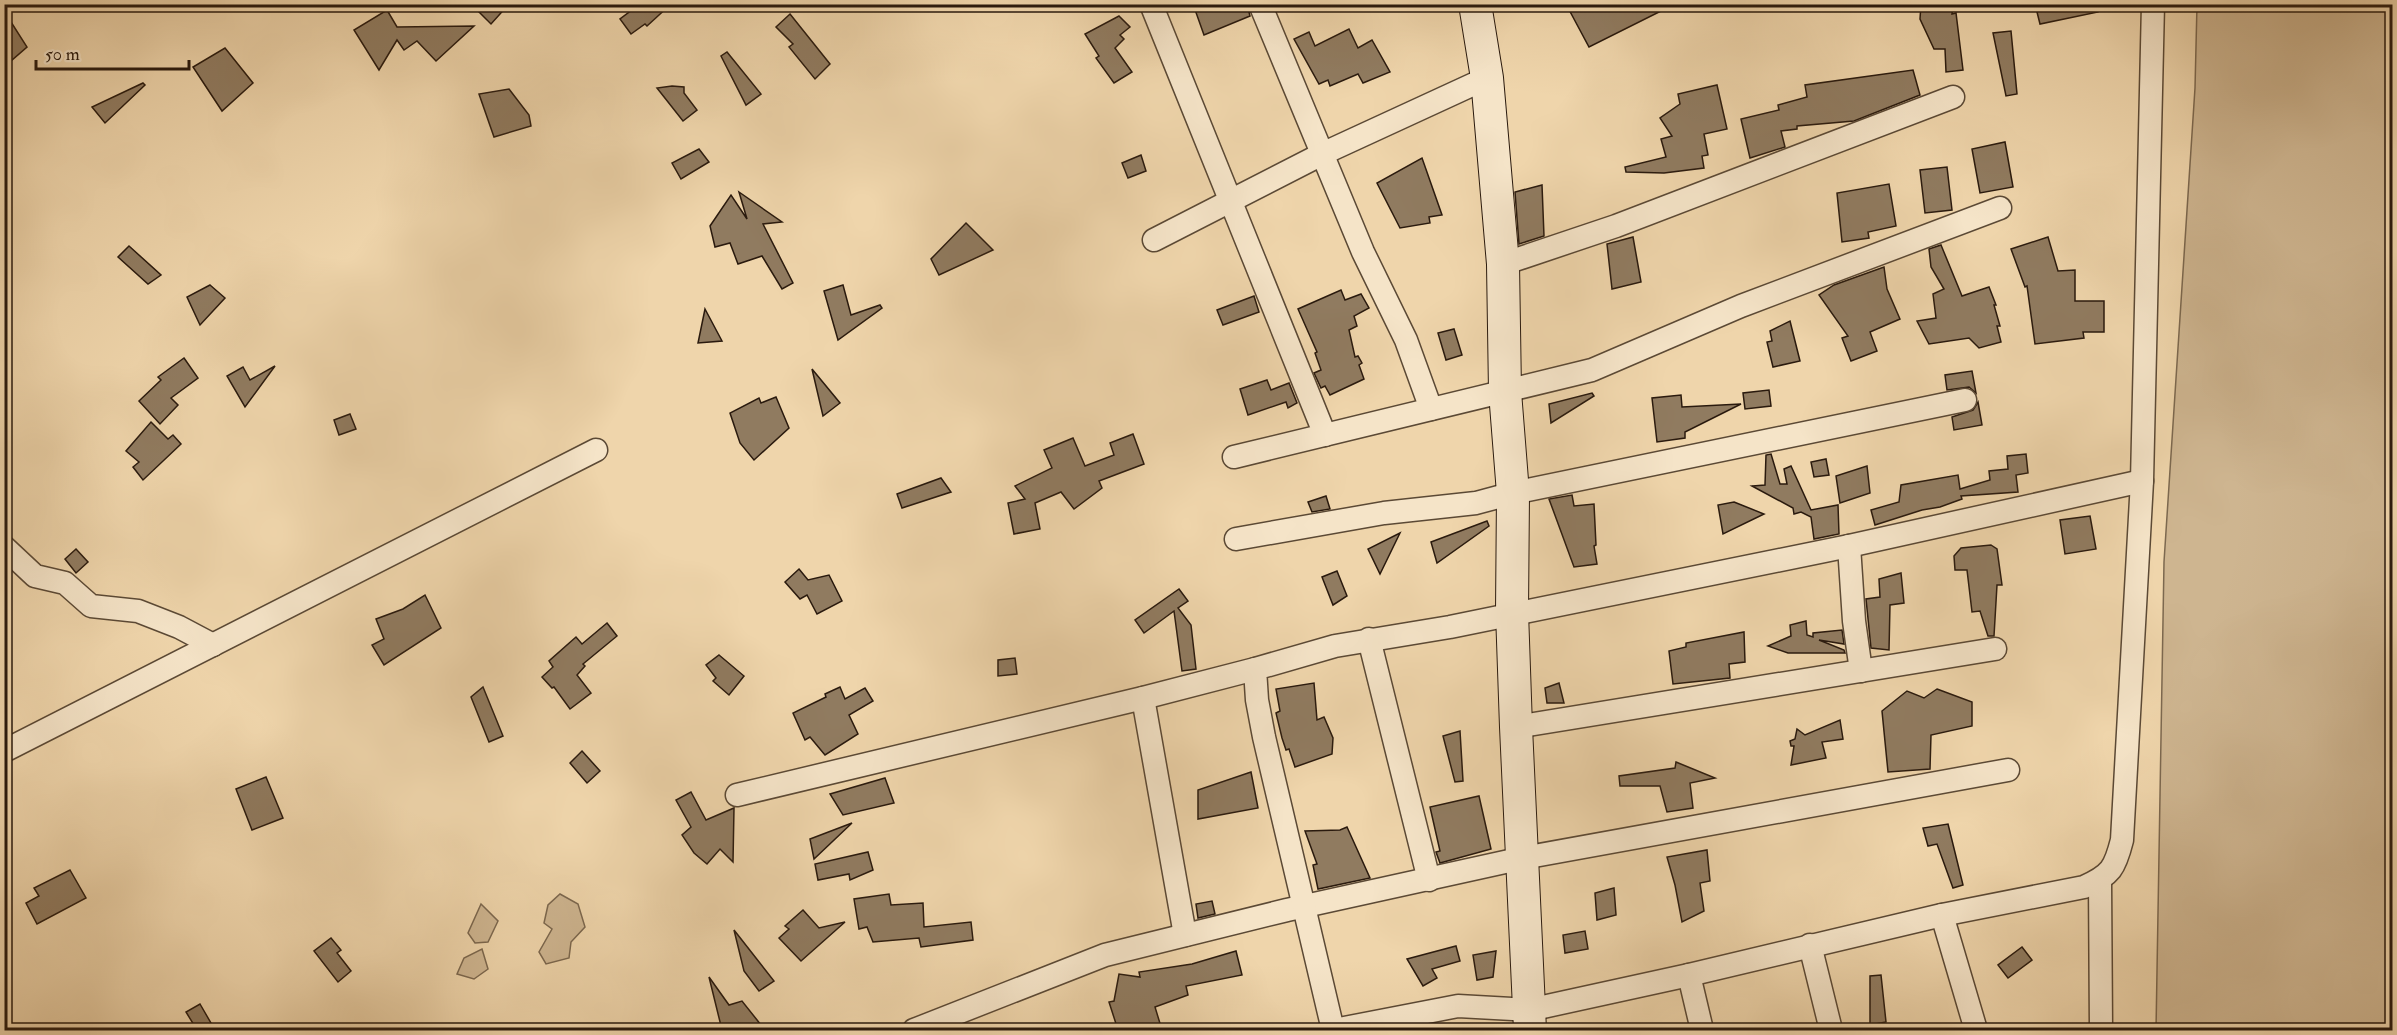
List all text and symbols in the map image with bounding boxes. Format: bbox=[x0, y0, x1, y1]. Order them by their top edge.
scale bar bbox=[36, 33, 189, 71]
text: 50 m bbox=[45, 43, 80, 66]

